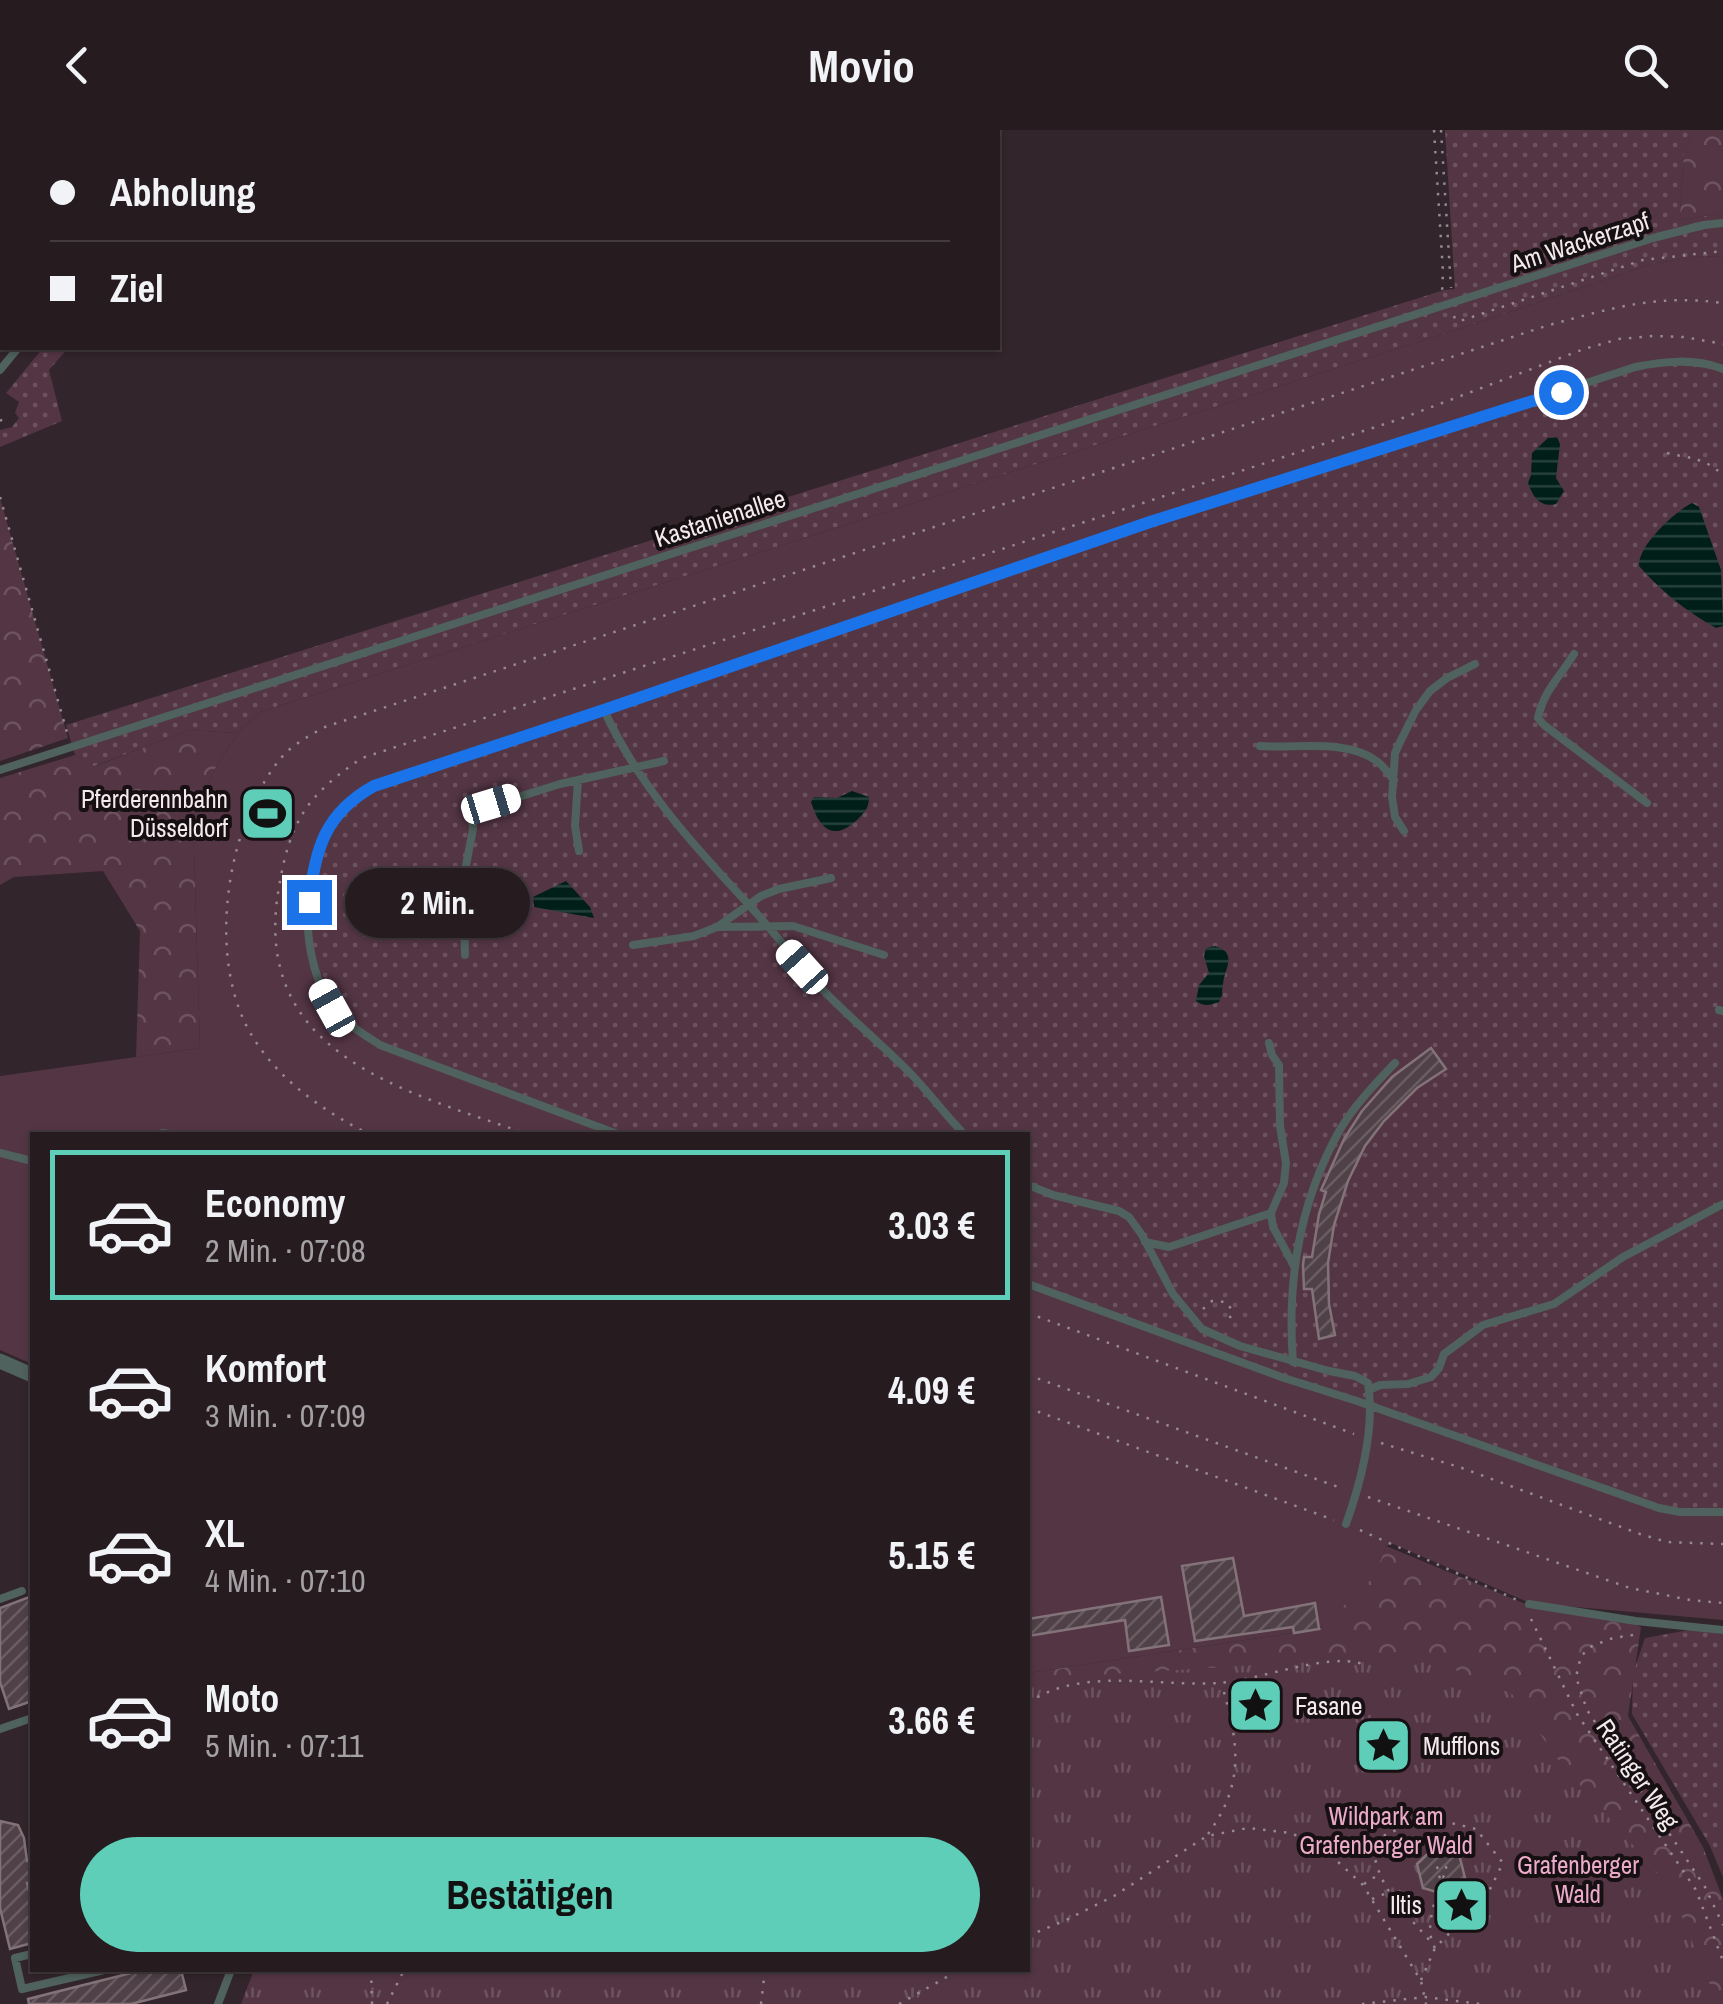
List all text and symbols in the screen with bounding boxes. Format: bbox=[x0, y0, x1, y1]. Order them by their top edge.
text: Movio bbox=[808, 35, 915, 96]
icon: back bbox=[50, 38, 105, 93]
icon: search bbox=[1618, 38, 1673, 93]
text: Abholung bbox=[110, 167, 255, 218]
street label: Am Wackerzapf bbox=[1505, 204, 1654, 281]
text: Ziel bbox=[110, 263, 164, 314]
route start bbox=[1539, 370, 1584, 415]
street label: Kastanienallee bbox=[650, 481, 790, 555]
car bbox=[458, 781, 524, 827]
place label: Pferderennbahn Düsseldorf bbox=[81, 782, 228, 845]
sports icon: Pferderennbahn Düsseldorf bbox=[237, 783, 297, 843]
callout: 2 Min. bbox=[344, 867, 529, 937]
route end bbox=[287, 880, 332, 925]
text: 2 Min. bbox=[400, 881, 475, 924]
car bbox=[771, 935, 833, 999]
car bbox=[304, 974, 360, 1042]
text: Economy bbox=[205, 1178, 345, 1229]
icon: car bbox=[85, 1180, 175, 1270]
text: 3.03 € bbox=[888, 1200, 975, 1251]
text: 2 Min. · 07:08 bbox=[205, 1229, 365, 1272]
text: Komfort bbox=[205, 1343, 326, 1394]
icon: car bbox=[85, 1345, 175, 1435]
text: 4.09 € bbox=[888, 1365, 975, 1416]
text: 3 Min. · 07:09 bbox=[205, 1394, 365, 1437]
text: XL bbox=[205, 1508, 245, 1559]
icon: car bbox=[85, 1510, 175, 1600]
text: 5.15 € bbox=[888, 1530, 975, 1581]
text: 4 Min. · 07:10 bbox=[205, 1559, 365, 1602]
text: Moto bbox=[205, 1673, 279, 1724]
icon: car bbox=[85, 1675, 175, 1765]
place icon: Fasane bbox=[1226, 1676, 1286, 1736]
place label: Fasane bbox=[1295, 1689, 1362, 1723]
text: 3.66 € bbox=[888, 1695, 975, 1746]
street label: Ratinger Weg bbox=[1589, 1712, 1688, 1836]
place icon: Mufflons bbox=[1354, 1716, 1414, 1776]
text: 5 Min. · 07:11 bbox=[205, 1724, 364, 1767]
place label: Mufflons bbox=[1423, 1729, 1500, 1763]
park label: Wildpark am Grafenberger Wald bbox=[1299, 1799, 1473, 1862]
button: Bestätigen bbox=[80, 1837, 980, 1952]
park label: Grafenberger Wald bbox=[1517, 1848, 1639, 1911]
place icon: Iltis bbox=[1431, 1875, 1491, 1935]
place label: Iltis bbox=[1390, 1888, 1422, 1922]

